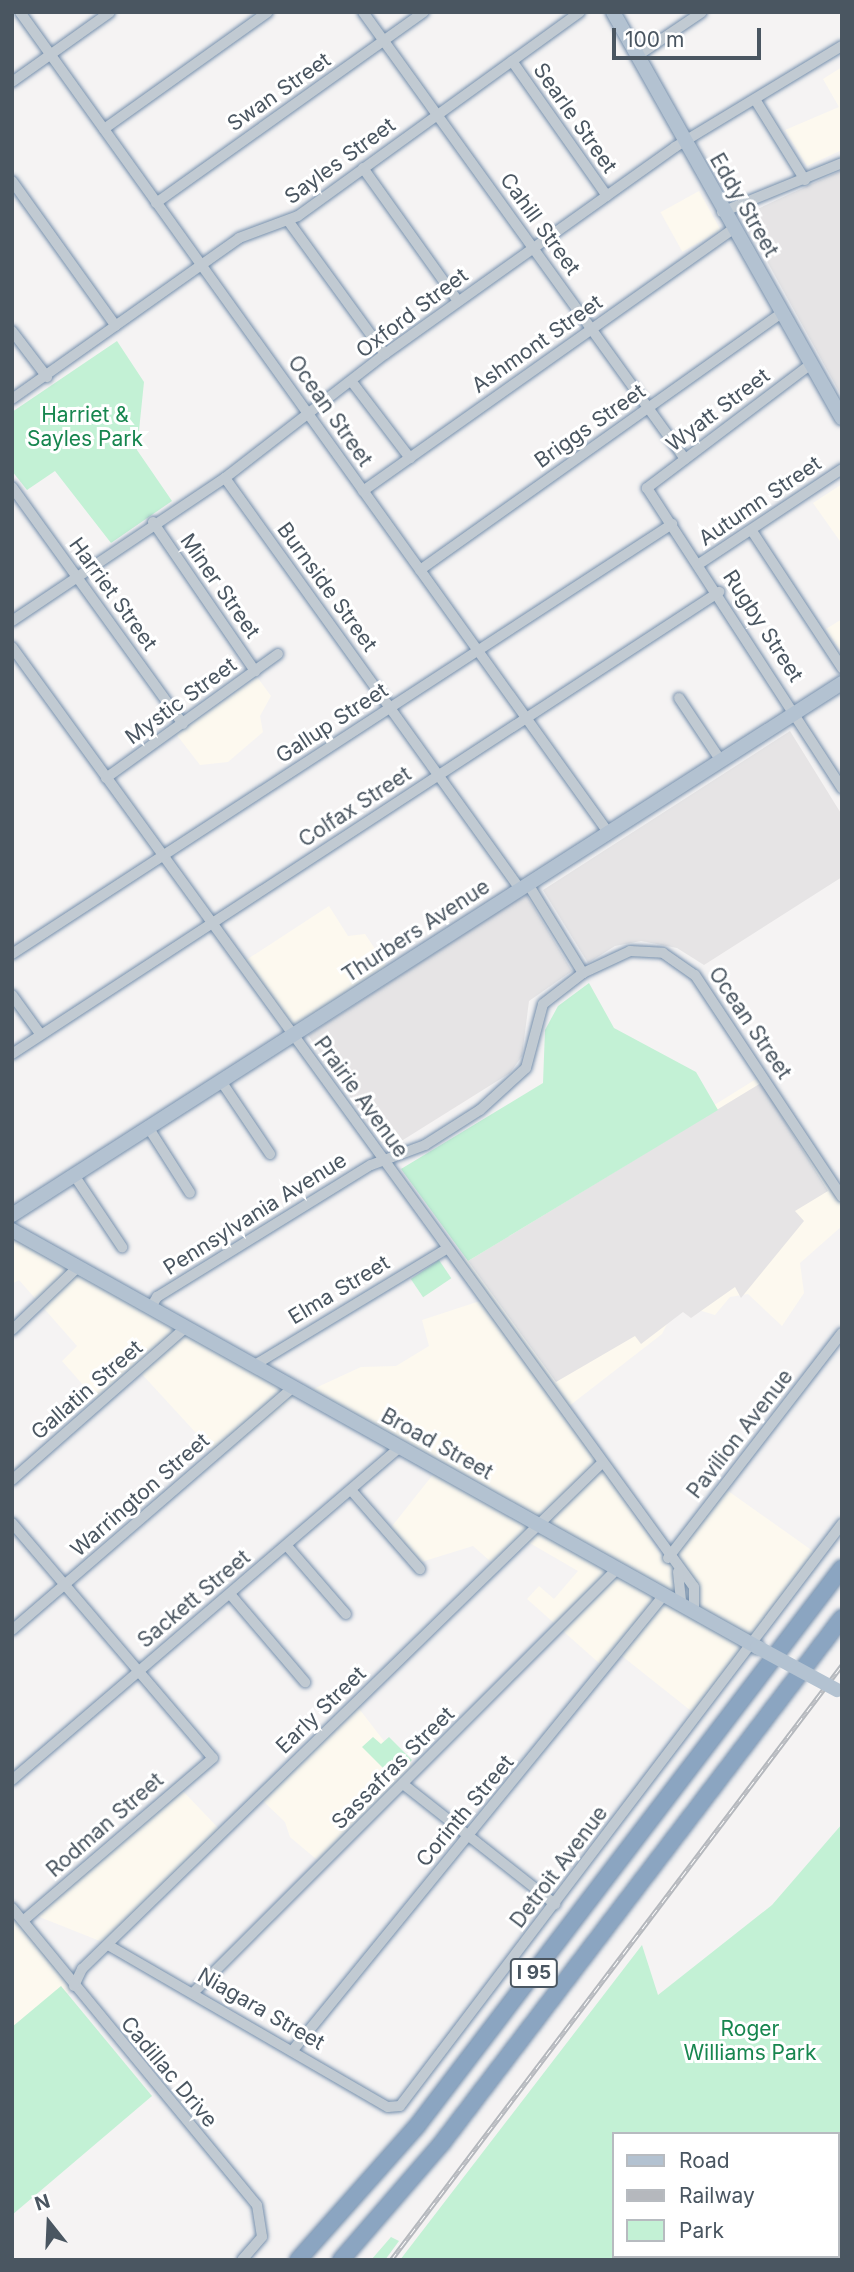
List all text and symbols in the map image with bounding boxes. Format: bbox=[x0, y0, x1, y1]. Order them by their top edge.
scale bar bbox=[616, 14, 765, 58]
text: 100 m bbox=[625, 27, 684, 52]
street label: Swan Street bbox=[223, 47, 335, 137]
street label: Searle Street bbox=[528, 58, 622, 178]
street label: Sayles Street bbox=[280, 112, 400, 210]
street label: Eddy Street bbox=[704, 149, 784, 261]
street label: Cahill Street bbox=[495, 168, 585, 280]
street label: Oxford Street bbox=[351, 263, 473, 363]
street label: Ashmont Street bbox=[467, 290, 607, 398]
street label: Ocean Street bbox=[282, 351, 378, 471]
street label: Wyatt Street bbox=[661, 363, 775, 457]
street label: Briggs Street bbox=[530, 379, 650, 473]
park label: Harriet & Sayles Park bbox=[27, 402, 143, 452]
street label: Autumn Street bbox=[694, 451, 826, 551]
street label: Burnside Street bbox=[272, 518, 382, 656]
street label: Miner Street bbox=[175, 529, 265, 643]
street label: Harriet Street bbox=[64, 533, 162, 655]
street label: Rugby Street bbox=[718, 565, 808, 687]
street label: Mystic Street bbox=[121, 652, 241, 750]
street label: Gallup Street bbox=[271, 678, 393, 768]
street label: Colfax Street bbox=[294, 761, 416, 853]
street label: Thurbers Avenue bbox=[338, 874, 494, 988]
street label: Ocean Street bbox=[703, 962, 797, 1084]
street label: Prairie Avenue bbox=[309, 1032, 413, 1162]
street label: Pennsylvania Avenue bbox=[159, 1147, 351, 1281]
street label: Elma Street bbox=[284, 1250, 394, 1330]
street label: Gallatin Street bbox=[26, 1335, 148, 1445]
street label: Pavilion Avenue bbox=[682, 1365, 798, 1503]
street label: Broad Street bbox=[377, 1403, 497, 1485]
street label: Warrington Street bbox=[66, 1428, 214, 1562]
street label: Sackett Street bbox=[133, 1545, 255, 1653]
street label: Early Street bbox=[271, 1661, 371, 1759]
street label: Sassafras Street bbox=[326, 1701, 460, 1835]
street label: Corinth Street bbox=[411, 1750, 519, 1872]
street label: Rodman Street bbox=[41, 1767, 169, 1883]
street label: Detroit Avenue bbox=[505, 1801, 613, 1933]
road number: I 95 bbox=[510, 1957, 558, 1988]
street label: Niagara Street bbox=[193, 1963, 329, 2055]
street label: Cadillac Drive bbox=[115, 2011, 223, 2133]
park label: Roger Williams Park bbox=[683, 2016, 817, 2066]
legend bbox=[612, 2132, 840, 2258]
text: Road bbox=[679, 2148, 730, 2173]
text: Railway bbox=[679, 2183, 755, 2208]
north arrow bbox=[14, 2188, 84, 2258]
text: N bbox=[32, 2189, 53, 2216]
text: Park bbox=[679, 2218, 724, 2243]

